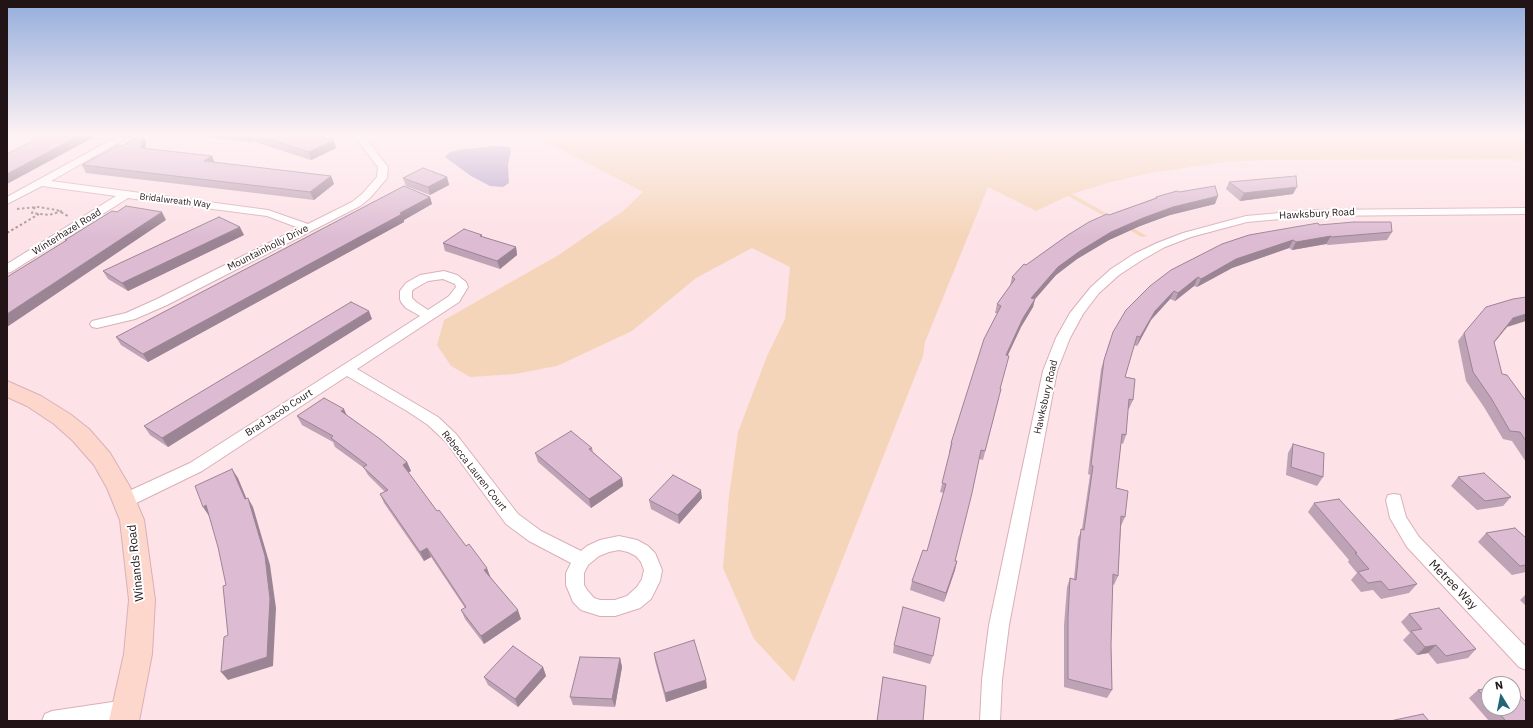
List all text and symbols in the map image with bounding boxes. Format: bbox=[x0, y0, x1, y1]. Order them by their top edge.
street label: Bridalwreath Way bbox=[139, 191, 211, 211]
street label: Winterhazel Road bbox=[30, 206, 104, 258]
street label: Hawksbury Road bbox=[1279, 206, 1355, 222]
street label: Mountainholly Drive bbox=[226, 222, 310, 274]
street label: Hawksbury Road bbox=[1032, 359, 1060, 435]
street label: Brad Jacob Court bbox=[243, 387, 315, 439]
street label: Rebecca Lauren Court bbox=[439, 428, 509, 514]
street label: Winands Road bbox=[125, 524, 147, 602]
street label: Metree Way bbox=[1426, 557, 1480, 613]
north arrow bbox=[1481, 676, 1521, 716]
text: N bbox=[1494, 678, 1504, 693]

